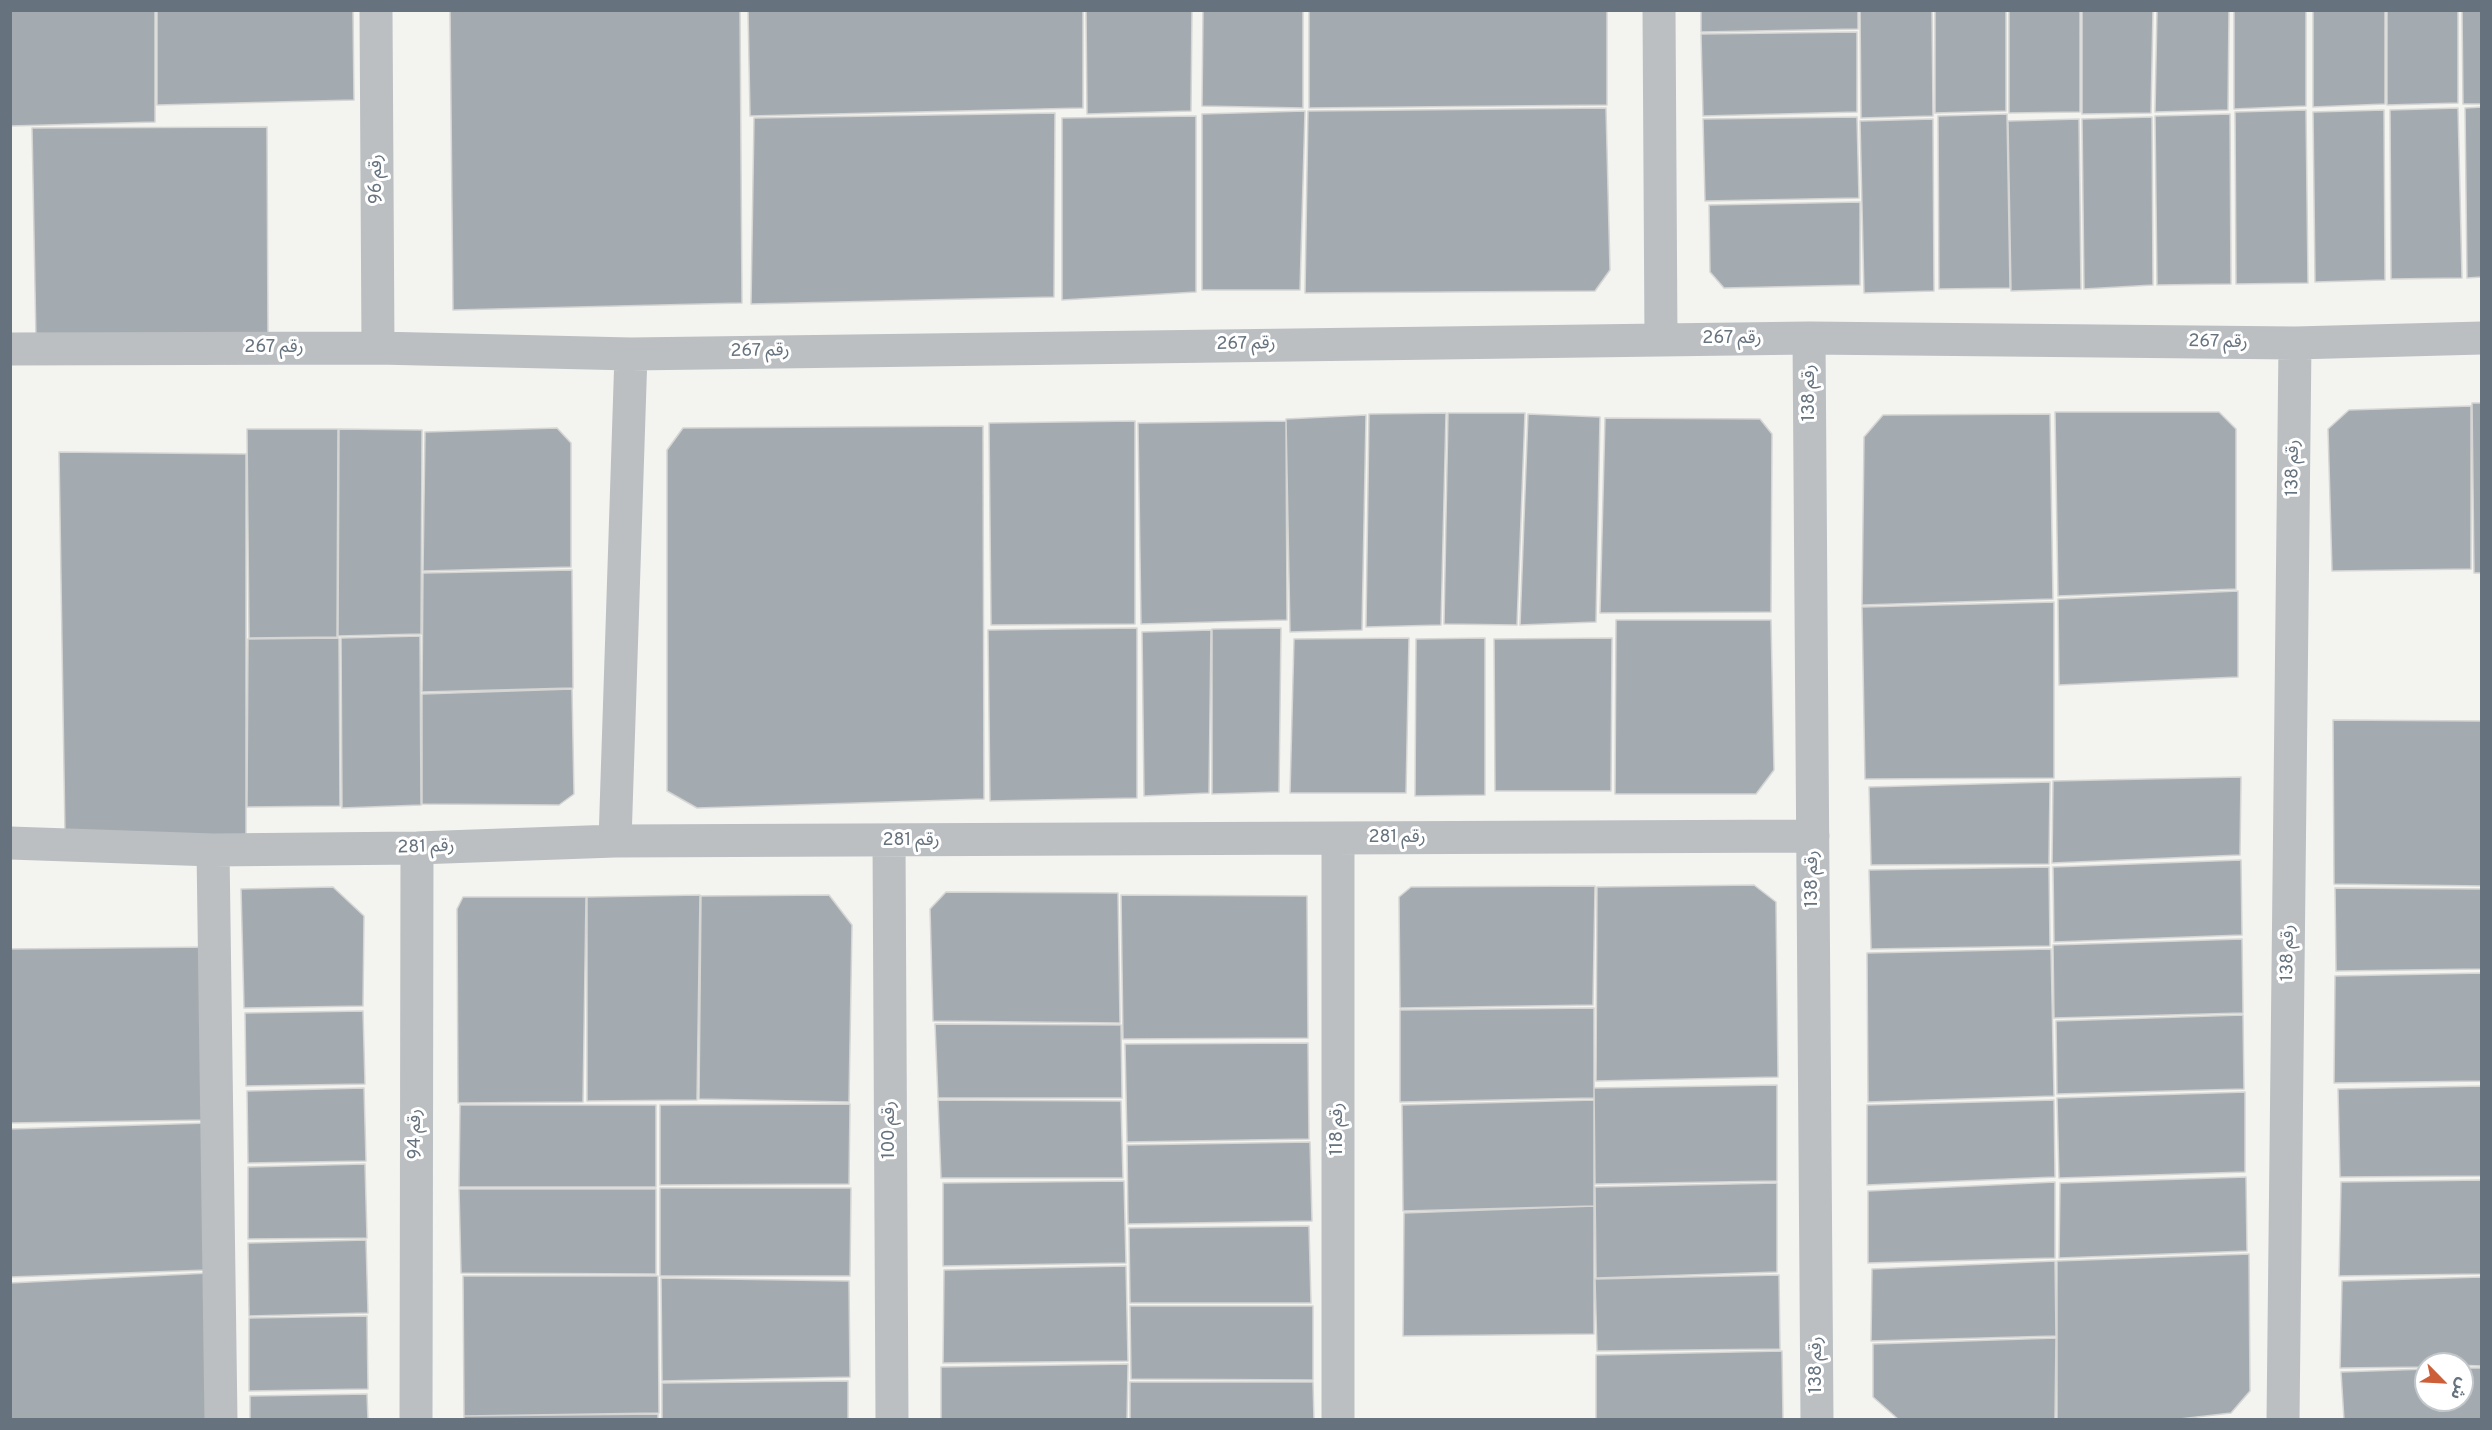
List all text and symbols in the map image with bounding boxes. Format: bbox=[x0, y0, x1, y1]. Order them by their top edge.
street label: رقم 96 bbox=[366, 154, 388, 204]
street label: رقم 267 bbox=[1702, 328, 1762, 350]
street label: رقم 267 bbox=[2188, 332, 2248, 354]
street label: رقم 267 bbox=[1216, 334, 1276, 356]
street label: رقم 267 bbox=[244, 337, 304, 359]
street label: رقم 267 bbox=[730, 341, 790, 363]
street label: رقم 138 bbox=[1799, 364, 1821, 422]
street label: رقم 138 bbox=[2283, 439, 2305, 497]
street label: رقم 281 bbox=[1368, 827, 1426, 849]
street label: رقم 281 bbox=[882, 830, 940, 852]
street label: رقم 281 bbox=[397, 836, 455, 860]
street label: رقم 138 bbox=[1802, 850, 1824, 908]
street label: رقم 138 bbox=[2278, 924, 2300, 982]
street label: رقم 100 bbox=[879, 1101, 901, 1159]
street label: رقم 118 bbox=[1327, 1103, 1349, 1155]
street label: رقم 94 bbox=[405, 1109, 427, 1159]
street label: رقم 138 bbox=[1806, 1336, 1828, 1394]
north arrow bbox=[2414, 1352, 2474, 1412]
text: ش bbox=[2445, 1374, 2472, 1403]

